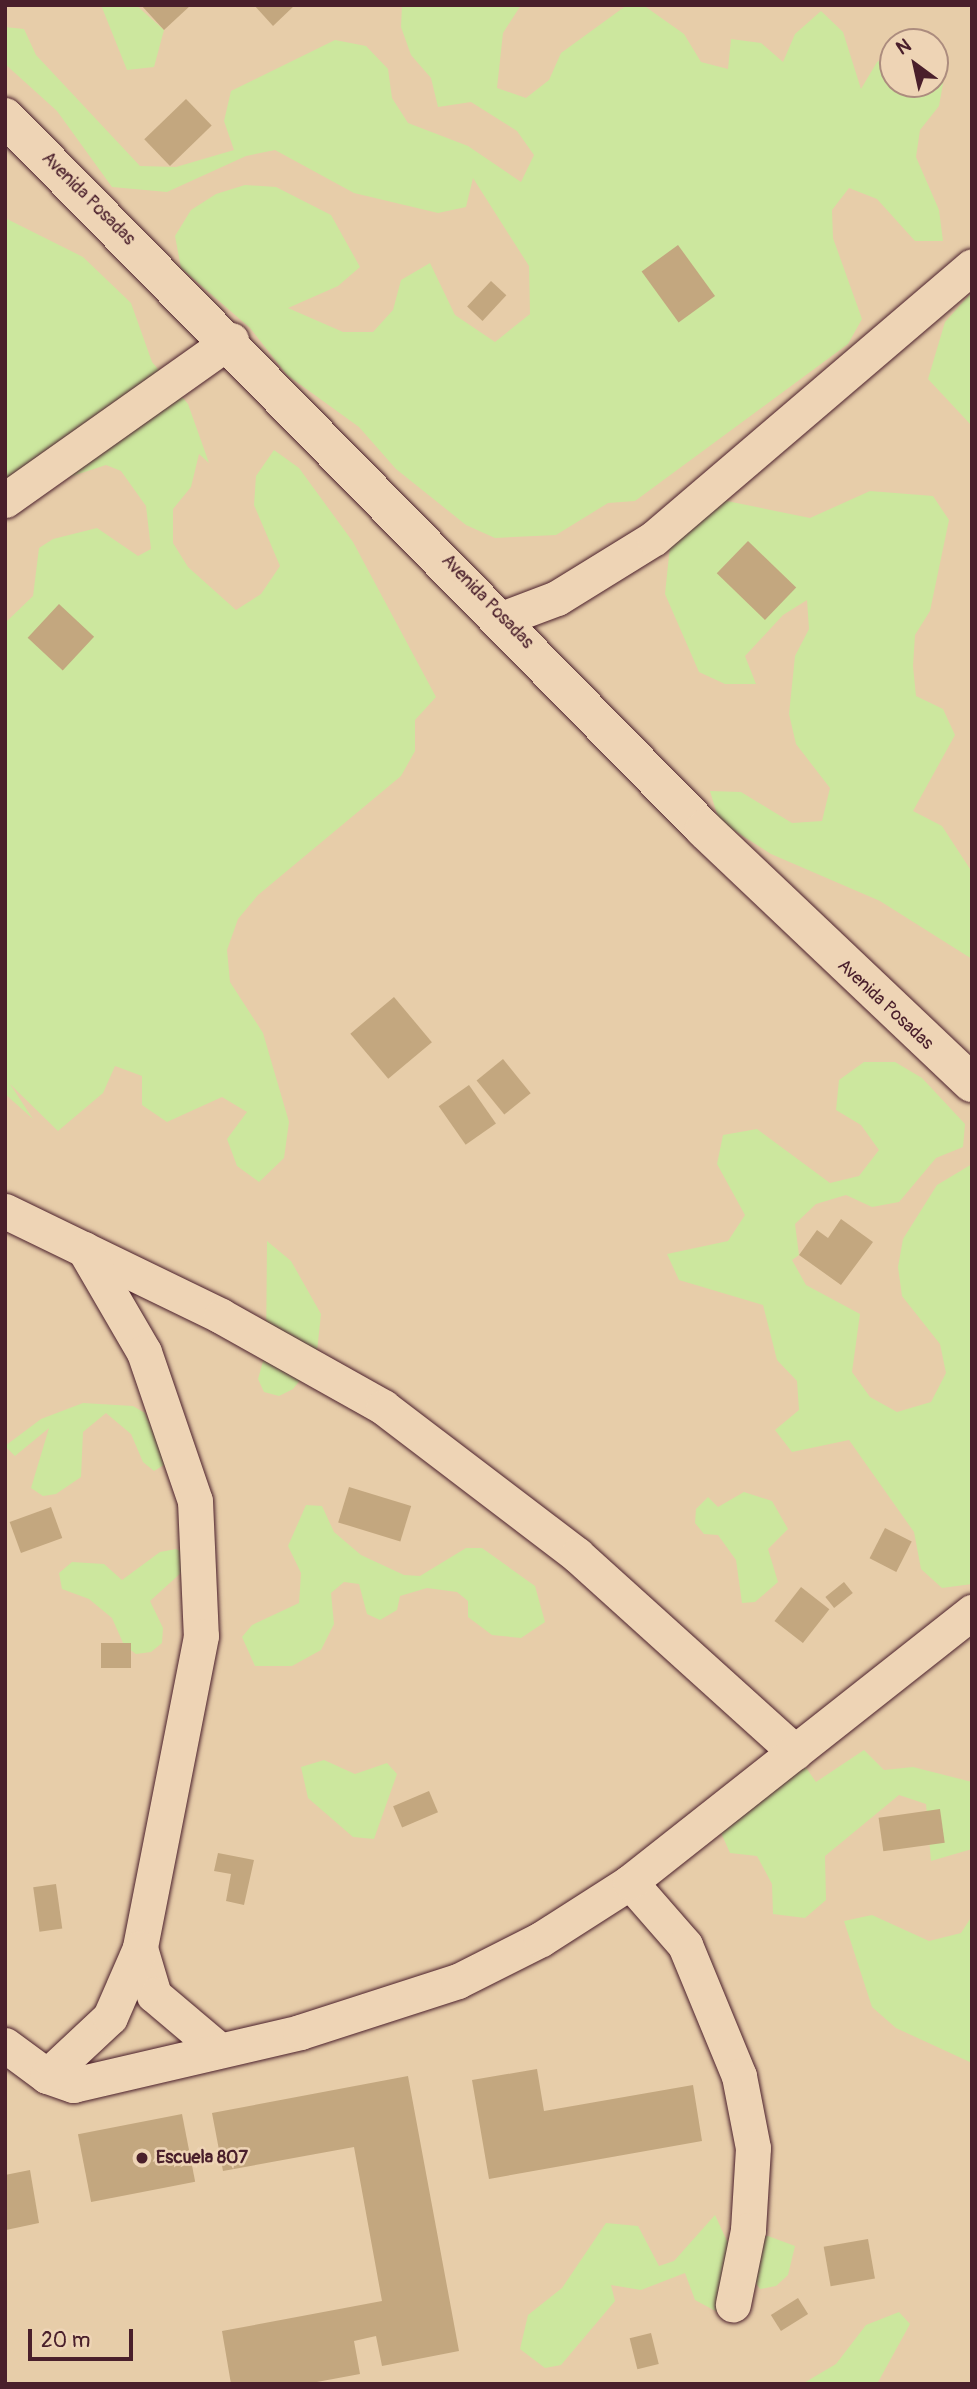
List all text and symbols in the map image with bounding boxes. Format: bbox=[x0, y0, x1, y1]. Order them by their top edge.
north arrow bbox=[879, 28, 949, 98]
text: N bbox=[892, 34, 916, 61]
street label: Avenida Posadas bbox=[37, 148, 139, 250]
street label: Avenida Posadas bbox=[437, 550, 537, 654]
street label: Avenida Posadas bbox=[833, 955, 937, 1055]
place label: Escuela 807 bbox=[156, 2147, 248, 2169]
marker: Escuela 807 bbox=[134, 2150, 150, 2166]
scale bar bbox=[32, 2316, 136, 2360]
text: 20 m bbox=[41, 2327, 90, 2354]

